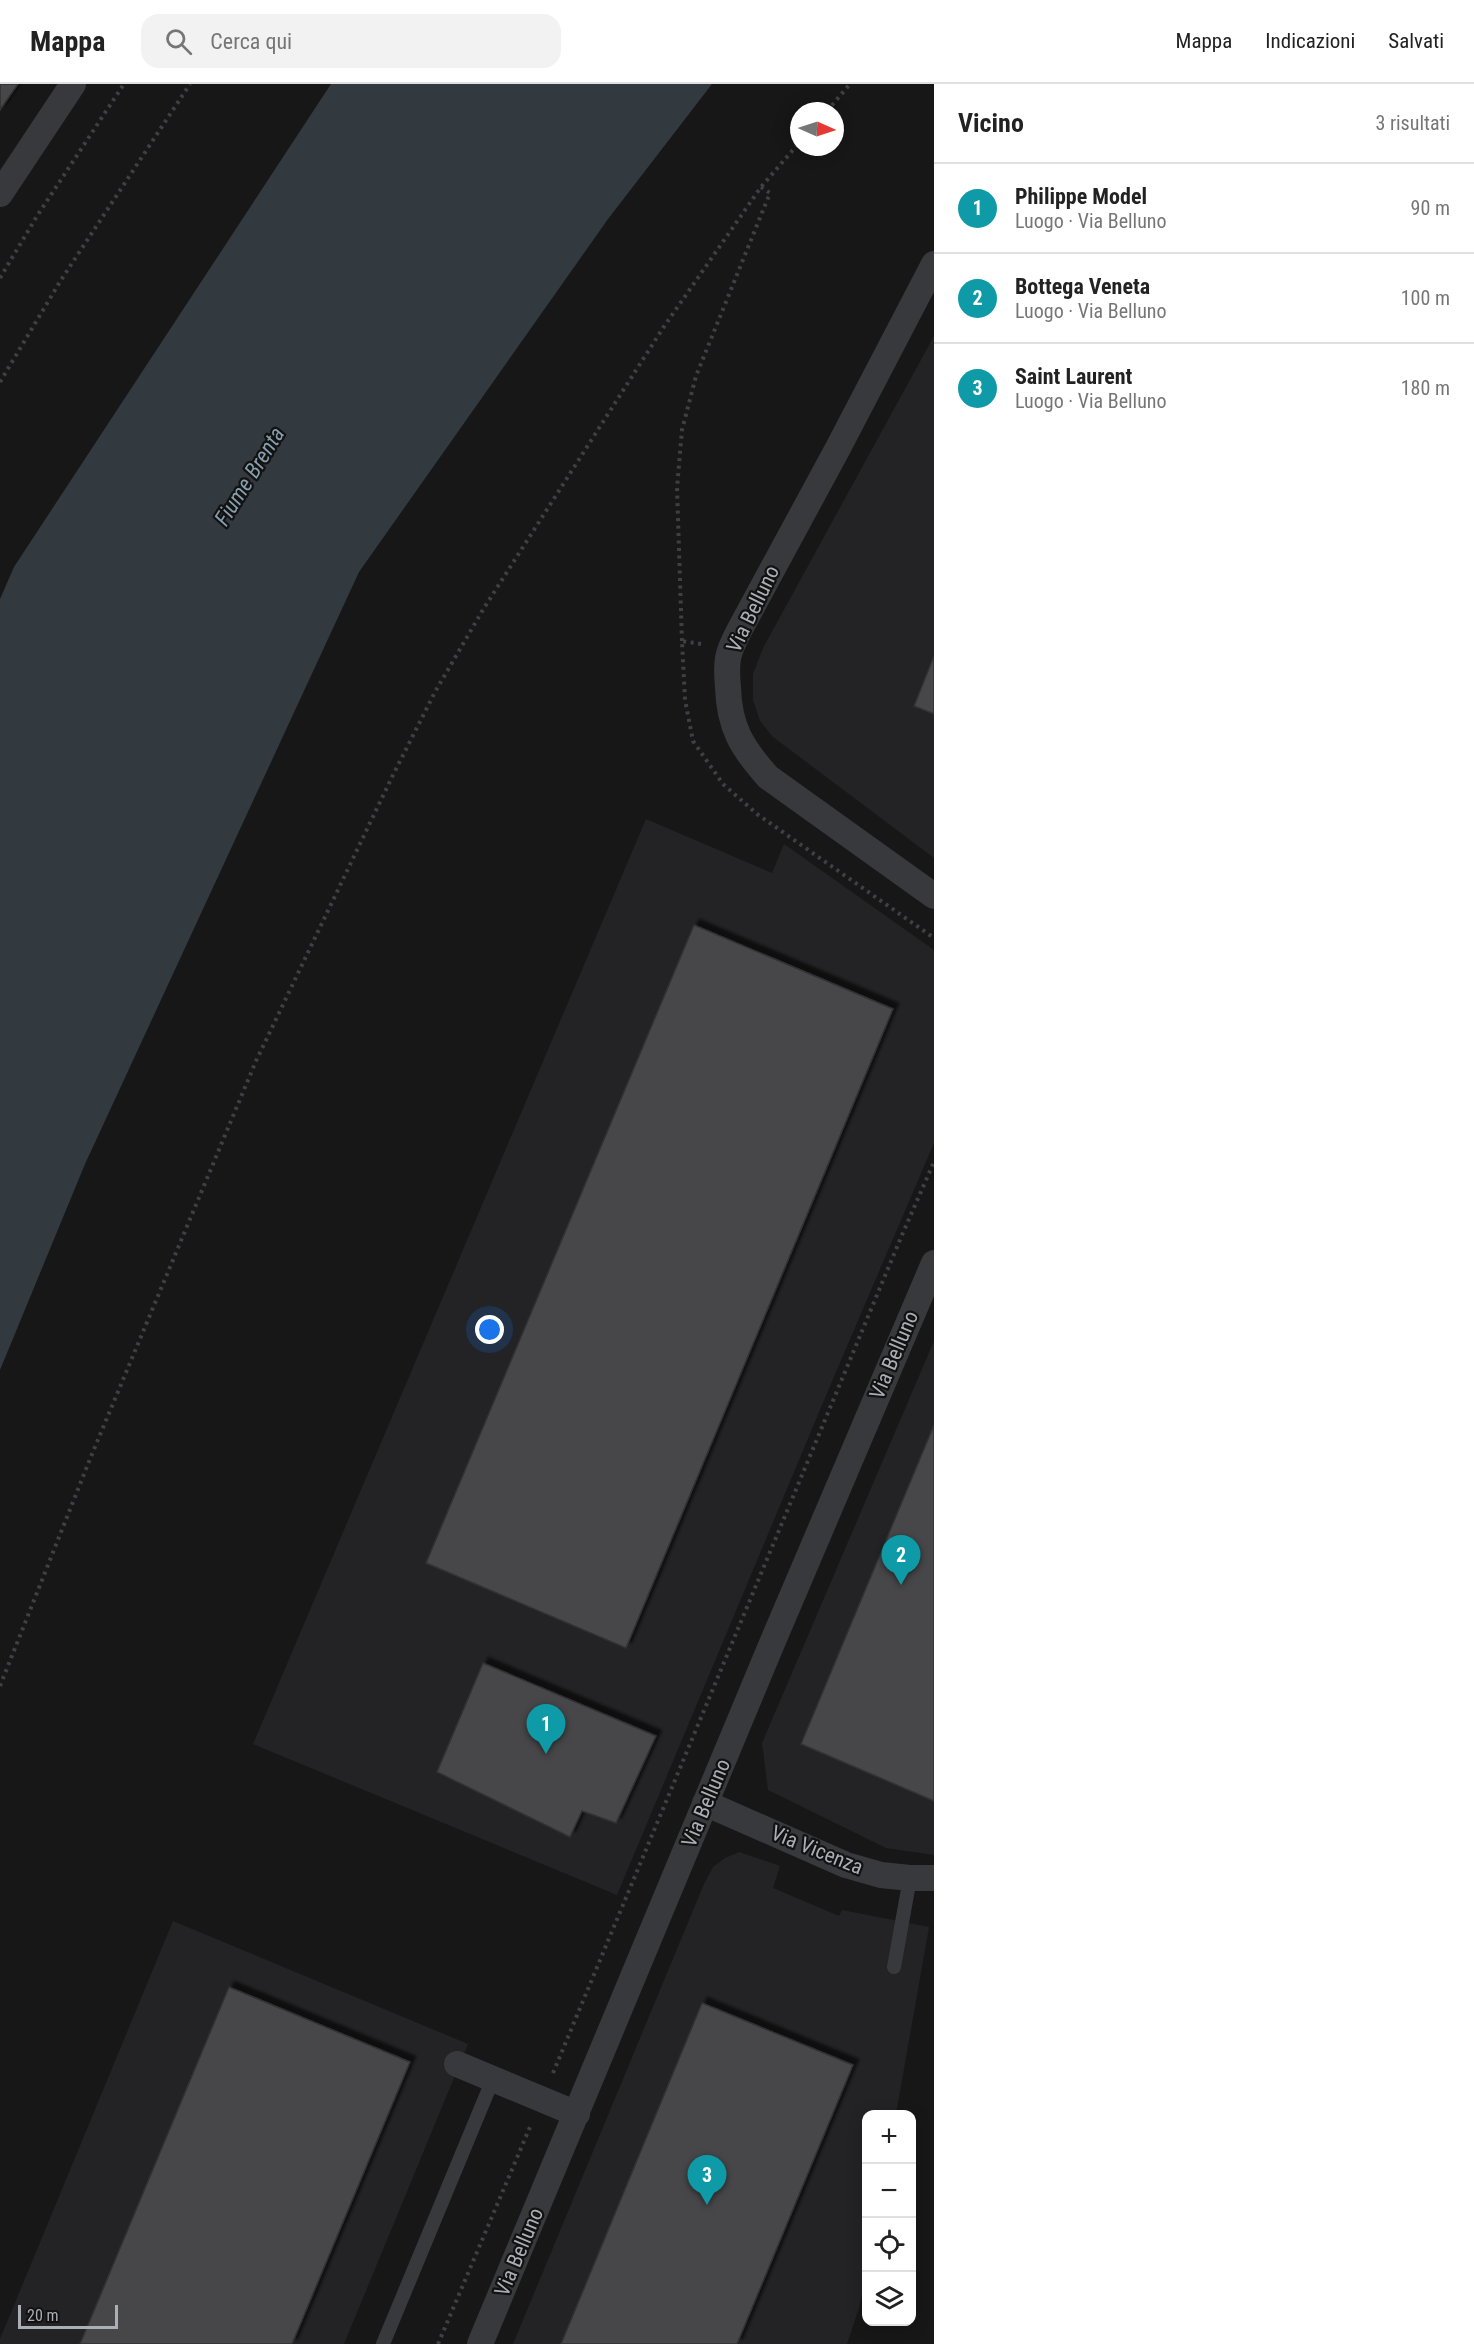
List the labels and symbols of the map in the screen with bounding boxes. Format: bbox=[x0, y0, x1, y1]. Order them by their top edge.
north arrow bbox=[790, 102, 844, 156]
water label: Fiume Brenta bbox=[209, 422, 290, 530]
street label: Via Belluno bbox=[722, 562, 784, 656]
street label: Via Belluno bbox=[865, 1307, 923, 1403]
your location bbox=[475, 1315, 504, 1344]
pin: 2 bbox=[882, 1536, 920, 1585]
pin: 1 bbox=[526, 1704, 566, 1754]
street label: Via Belluno bbox=[677, 1755, 735, 1851]
street label: Via Vicenza bbox=[768, 1821, 866, 1879]
pin: 3 bbox=[688, 2156, 726, 2205]
street label: Via Belluno bbox=[490, 2204, 548, 2300]
scale bar bbox=[18, 2302, 118, 2330]

